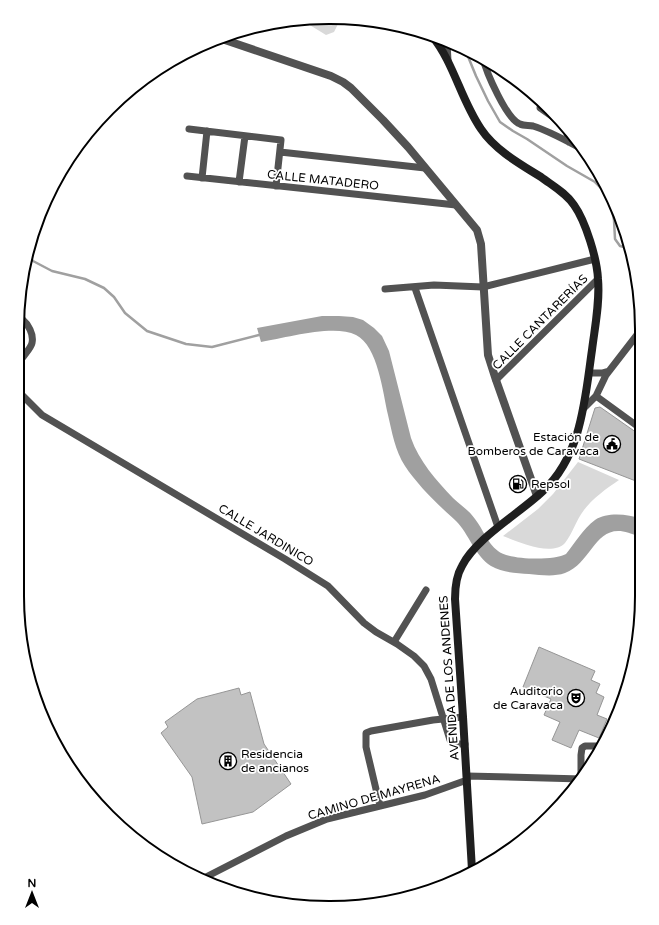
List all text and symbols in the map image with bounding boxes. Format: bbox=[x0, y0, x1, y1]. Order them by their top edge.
street label: CALLE MATADERO bbox=[266, 167, 380, 193]
street label: CALLE CANTARERÍAS bbox=[489, 271, 591, 373]
place label: Estación de Bomberos de Caravaca bbox=[468, 430, 599, 458]
public building icon: Estación de Bomberos de Caravaca bbox=[602, 434, 622, 454]
fuel station icon: Repsol bbox=[508, 474, 528, 494]
place label: Repsol bbox=[531, 477, 570, 491]
street label: CALLE JARDINICO bbox=[216, 501, 316, 569]
street label: AVENIDA DE LOS ANDENES bbox=[436, 595, 462, 761]
place label: Auditorio de Caravaca bbox=[493, 684, 563, 712]
theatre icon: Auditorio de Caravaca bbox=[566, 688, 586, 708]
place label: Residencia de ancianos bbox=[241, 747, 309, 775]
building icon: Residencia de ancianos bbox=[218, 751, 238, 771]
street label: CAMINO DE MAYRENA bbox=[306, 771, 442, 823]
north arrow bbox=[12, 873, 52, 913]
text: N bbox=[28, 877, 36, 890]

